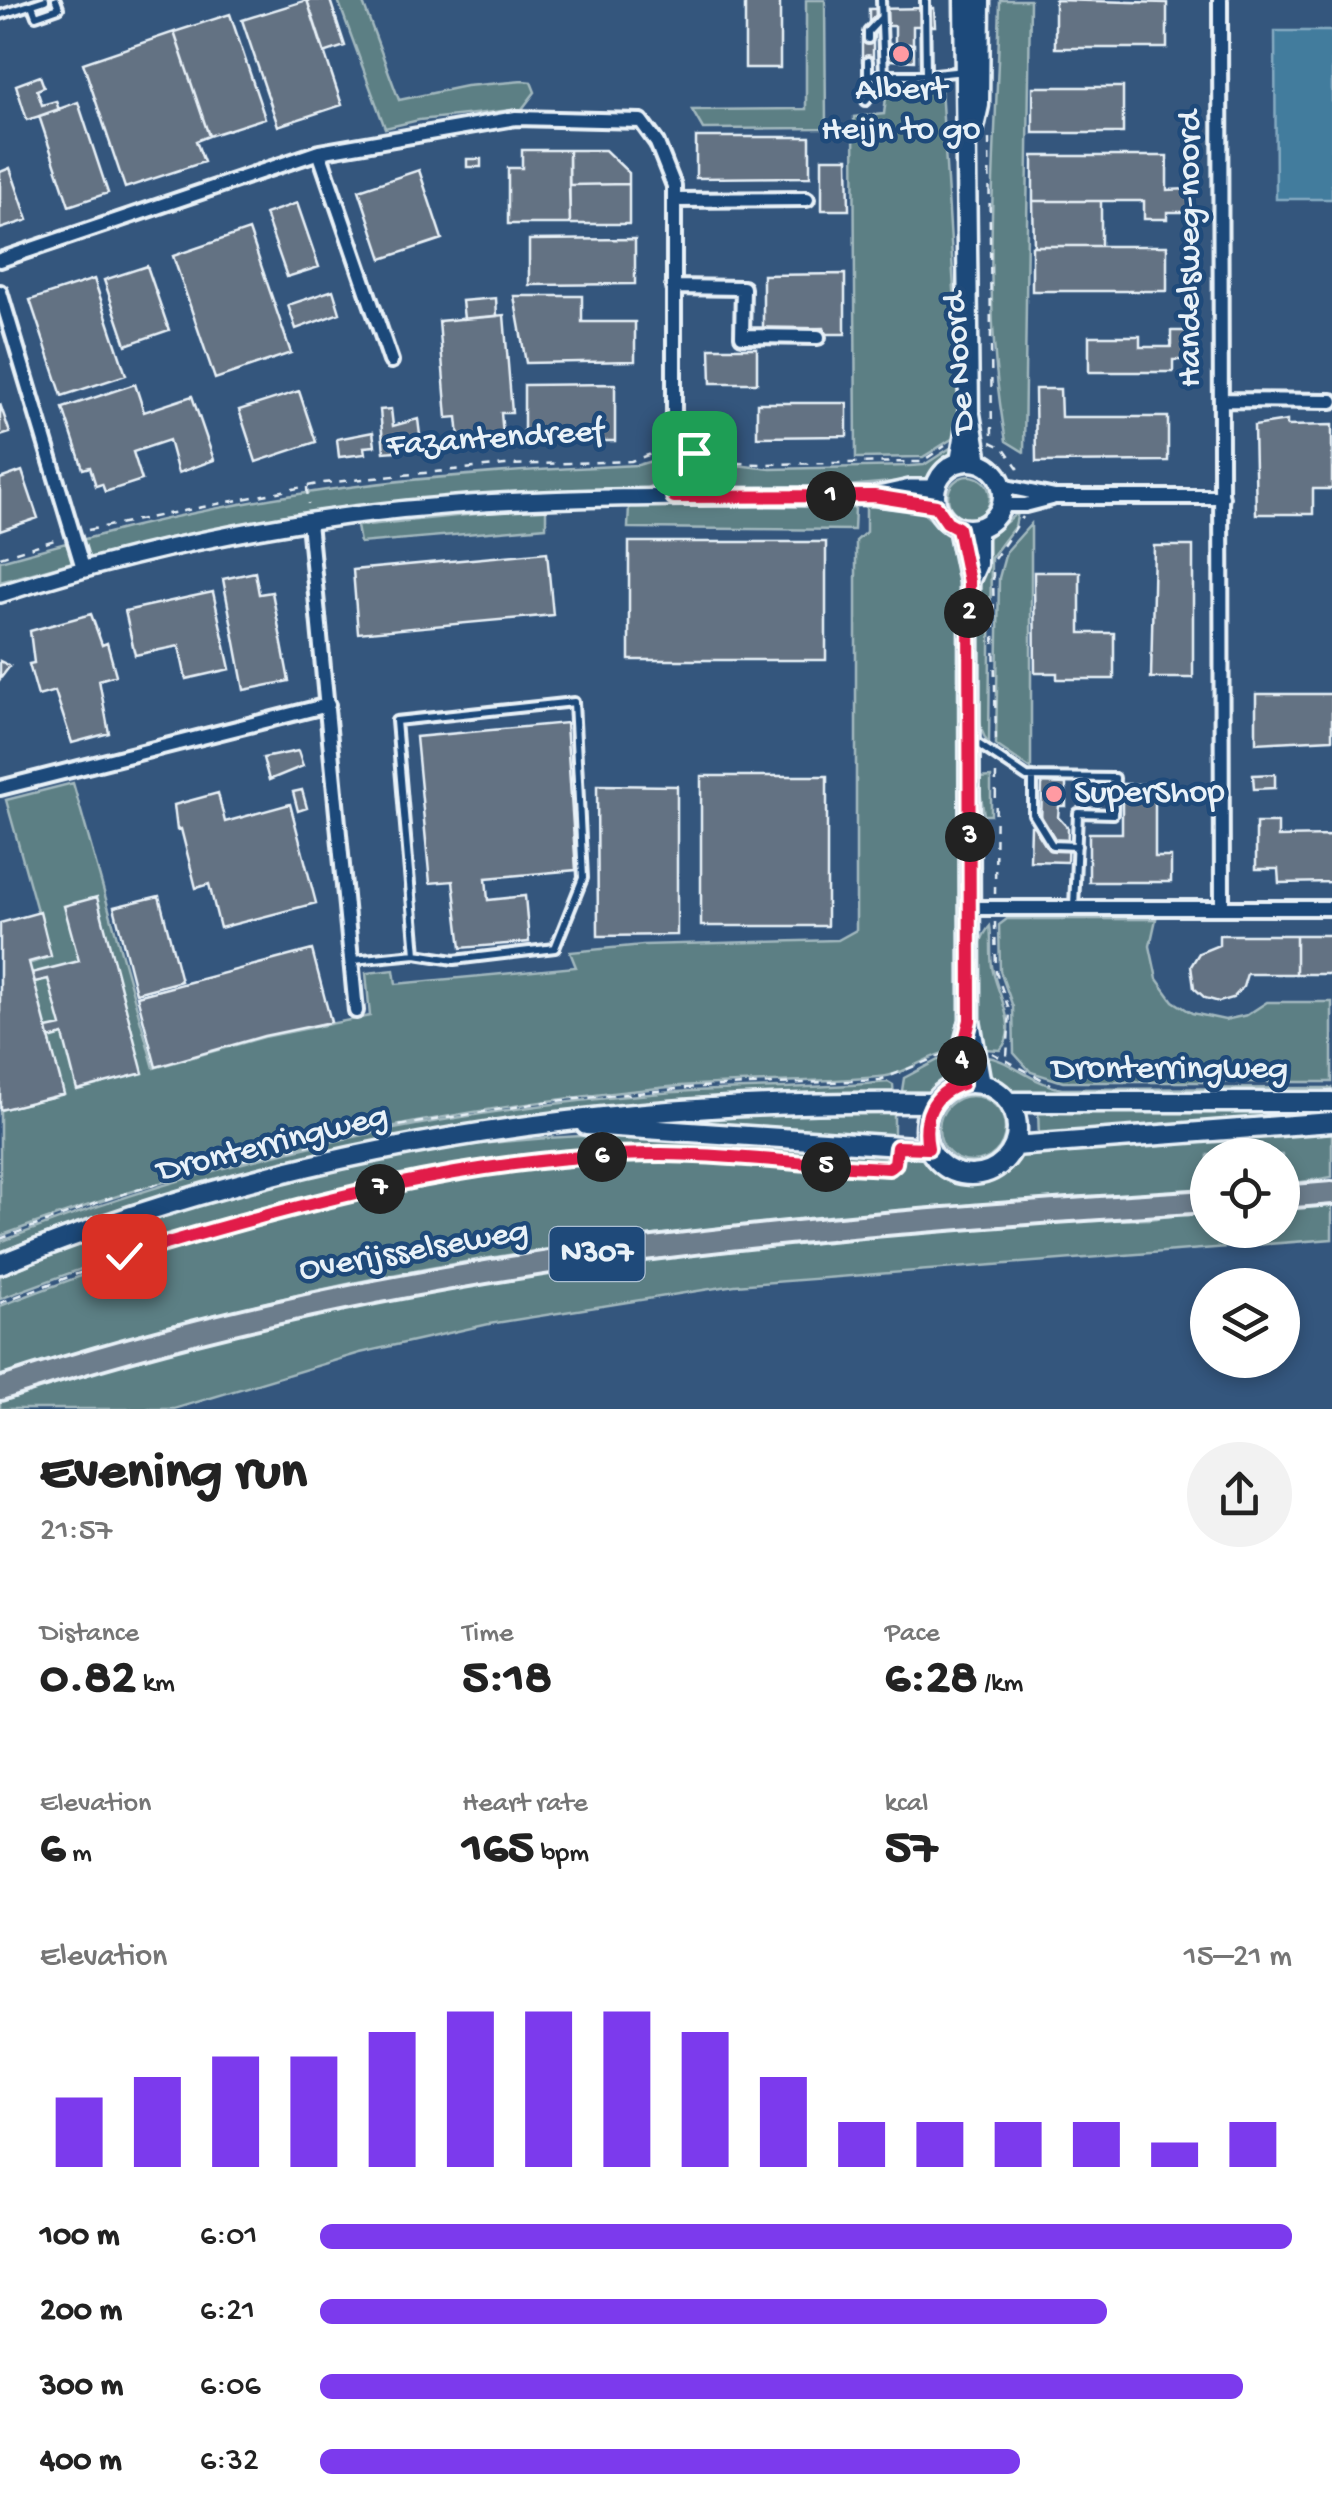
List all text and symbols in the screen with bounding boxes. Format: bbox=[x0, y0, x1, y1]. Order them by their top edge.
marker: Albert Heijn to go bbox=[890, 43, 912, 65]
place label: Albert Heijn to go bbox=[821, 71, 981, 152]
street label: Handelsweg-noord bbox=[1171, 108, 1212, 388]
street label: De Noord bbox=[935, 289, 987, 437]
pin bbox=[652, 411, 737, 496]
street label: Fazantendreef bbox=[384, 412, 607, 468]
icon: arrive bbox=[667, 426, 722, 481]
pin: 1 bbox=[806, 471, 856, 521]
text: 1 bbox=[825, 479, 837, 512]
pin: 2 bbox=[944, 588, 994, 638]
text: 2 bbox=[962, 596, 976, 629]
place label: SuperShop bbox=[1074, 774, 1225, 815]
marker: SuperShop bbox=[1043, 783, 1065, 805]
pin: 3 bbox=[945, 812, 995, 862]
text: 3 bbox=[963, 820, 977, 853]
pin: 4 bbox=[937, 1036, 987, 1086]
text: 4 bbox=[955, 1044, 969, 1077]
street label: Dronterringweg bbox=[1050, 1050, 1288, 1091]
street label: Dronterringweg bbox=[151, 1097, 393, 1194]
pin: 6 bbox=[577, 1132, 627, 1182]
map controls bbox=[1190, 1138, 1300, 1378]
button: locate bbox=[1190, 1138, 1300, 1248]
text: 6 bbox=[595, 1140, 609, 1173]
pin: 5 bbox=[801, 1142, 851, 1192]
text: 5 bbox=[819, 1150, 833, 1183]
pin: 7 bbox=[355, 1164, 405, 1214]
text: 7 bbox=[373, 1172, 387, 1205]
street label: Overijsselseweg bbox=[296, 1212, 532, 1292]
pin bbox=[82, 1214, 167, 1299]
road number: N307 bbox=[550, 1227, 644, 1281]
icon: check bbox=[97, 1229, 152, 1284]
button: layers bbox=[1190, 1268, 1300, 1378]
button: share bbox=[1187, 1442, 1292, 1547]
text: Evening run bbox=[40, 1443, 307, 1507]
text: 21:57 bbox=[40, 1513, 112, 1551]
text: Distance bbox=[40, 1618, 139, 1651]
text: Time bbox=[462, 1618, 514, 1651]
text: Pace bbox=[885, 1618, 940, 1651]
text: 0.82 bbox=[40, 1651, 136, 1710]
text: 5:18 bbox=[462, 1651, 552, 1710]
text: 6:28 bbox=[885, 1651, 978, 1710]
text: km bbox=[136, 1668, 175, 1701]
text: /km bbox=[978, 1668, 1023, 1701]
text: Elevation bbox=[40, 1788, 151, 1821]
text: Heart rate bbox=[462, 1788, 588, 1821]
text: kcal bbox=[885, 1788, 928, 1821]
text: 6 bbox=[40, 1821, 65, 1880]
text: 165 bbox=[462, 1821, 534, 1880]
text: 57 bbox=[885, 1821, 937, 1880]
text: m bbox=[65, 1838, 92, 1871]
text: bpm bbox=[534, 1838, 589, 1871]
text: Elevation bbox=[40, 1939, 167, 1977]
text: 15–21 m bbox=[1184, 1939, 1292, 1977]
text: 100 m bbox=[40, 2218, 120, 2256]
text: 6:01 bbox=[200, 2218, 257, 2256]
text: 200 m bbox=[40, 2293, 122, 2331]
text: 6:21 bbox=[200, 2293, 255, 2331]
text: 300 m bbox=[40, 2368, 123, 2406]
text: 6:06 bbox=[200, 2368, 261, 2406]
text: 400 m bbox=[40, 2443, 122, 2481]
text: 6:32 bbox=[200, 2443, 259, 2481]

